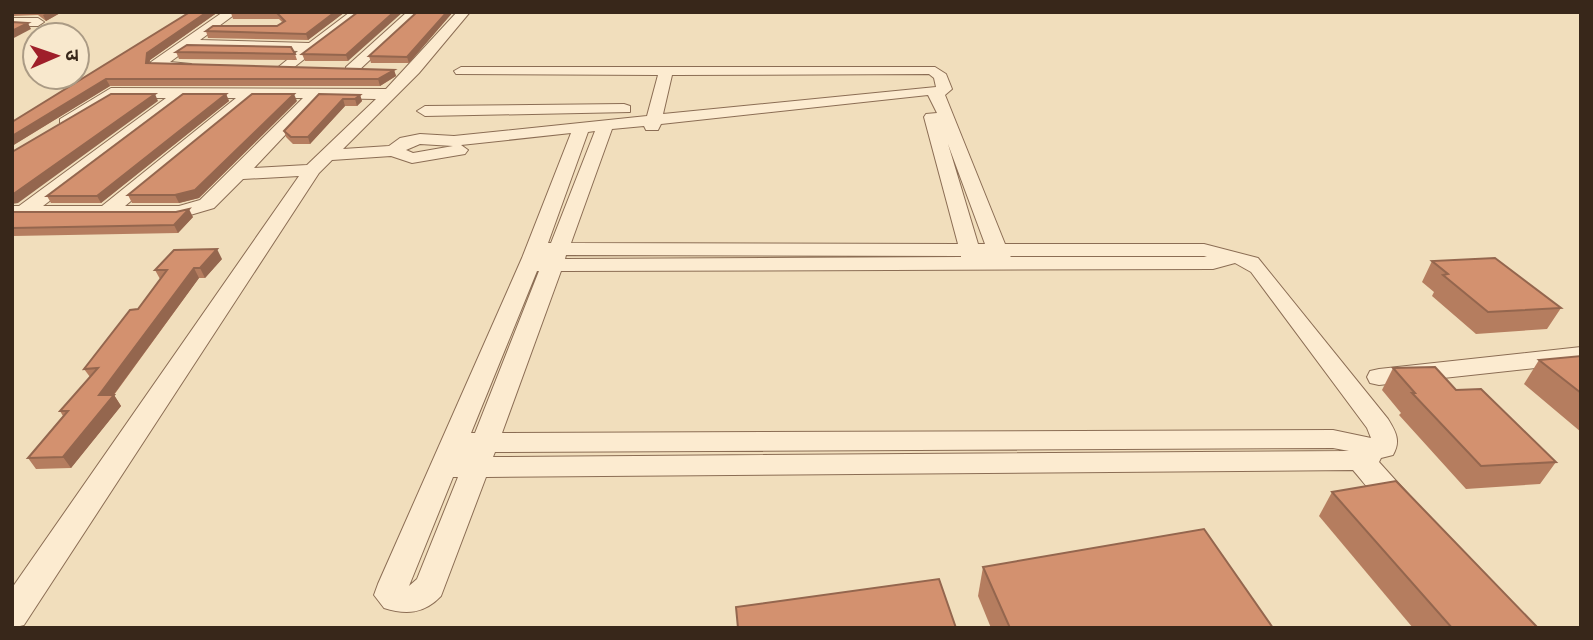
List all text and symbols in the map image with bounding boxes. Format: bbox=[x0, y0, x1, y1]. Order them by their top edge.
north arrow bbox=[21, 21, 91, 91]
text: उ bbox=[62, 49, 83, 62]

